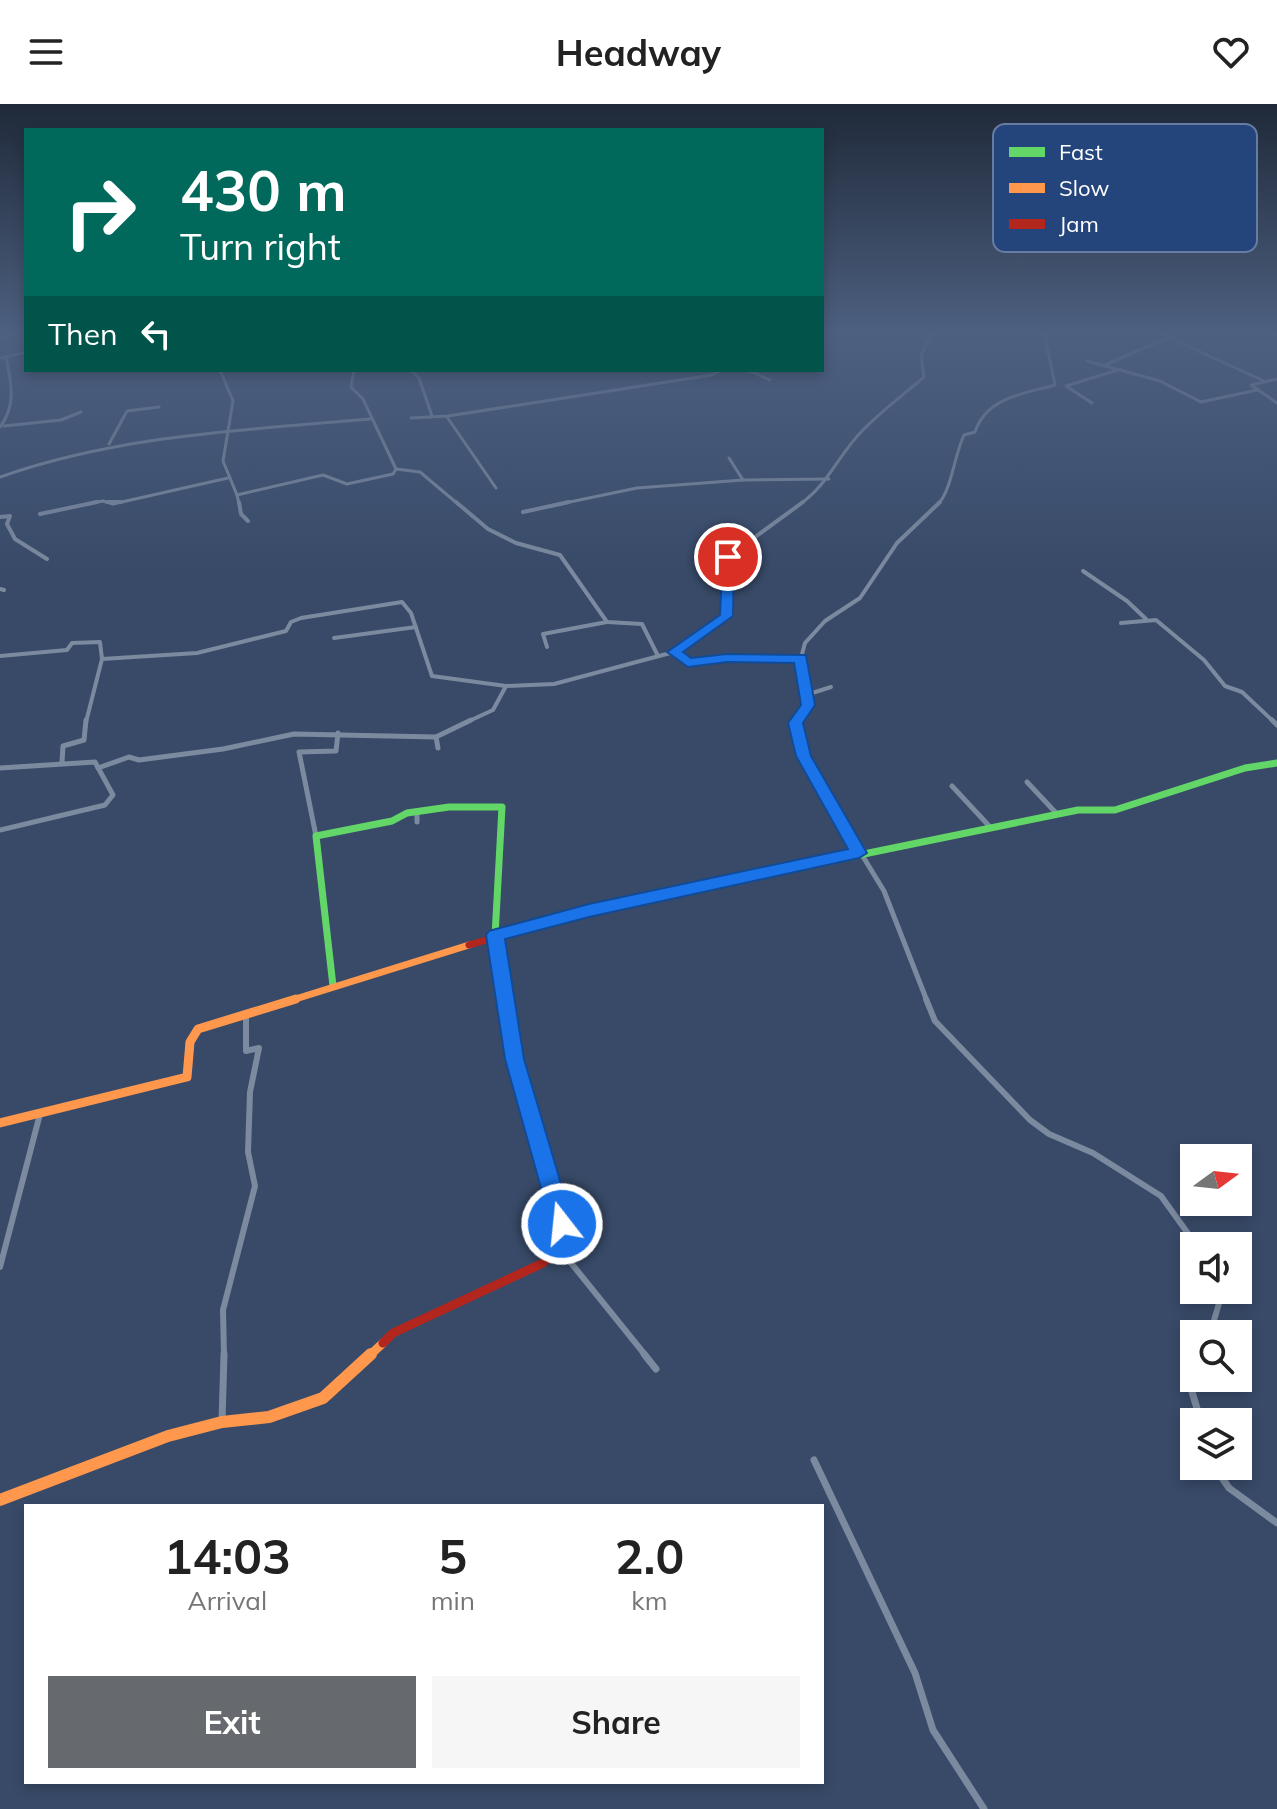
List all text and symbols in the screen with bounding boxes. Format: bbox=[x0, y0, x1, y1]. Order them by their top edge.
icon: menu bbox=[24, 30, 68, 74]
text: Headway bbox=[556, 30, 721, 75]
icon: heart bbox=[1209, 30, 1253, 74]
legend bbox=[993, 124, 1257, 252]
text: Fast bbox=[1059, 138, 1103, 166]
text: 430 m bbox=[180, 155, 347, 225]
icon: right bbox=[48, 160, 152, 264]
text: Slow bbox=[1059, 174, 1109, 202]
text: Jam bbox=[1059, 210, 1099, 238]
text: Turn right bbox=[180, 224, 341, 269]
icon: left bbox=[134, 312, 178, 356]
text: Then bbox=[48, 315, 118, 353]
pin bbox=[694, 523, 762, 591]
icon: arrive bbox=[706, 535, 750, 579]
north arrow bbox=[1180, 1144, 1252, 1216]
map controls bbox=[1180, 1144, 1252, 1480]
position arrow bbox=[520, 1182, 604, 1266]
button: sound bbox=[1180, 1232, 1252, 1304]
button: search bbox=[1180, 1320, 1252, 1392]
button: layers bbox=[1180, 1408, 1252, 1480]
text: 14:03 bbox=[164, 1526, 291, 1586]
text: 5 bbox=[438, 1526, 467, 1586]
text: 2.0 bbox=[615, 1526, 684, 1586]
text: Arrival bbox=[188, 1584, 267, 1617]
text: min bbox=[431, 1584, 475, 1617]
text: km bbox=[631, 1584, 668, 1617]
button: Exit bbox=[48, 1676, 416, 1768]
button: Share bbox=[432, 1676, 800, 1768]

